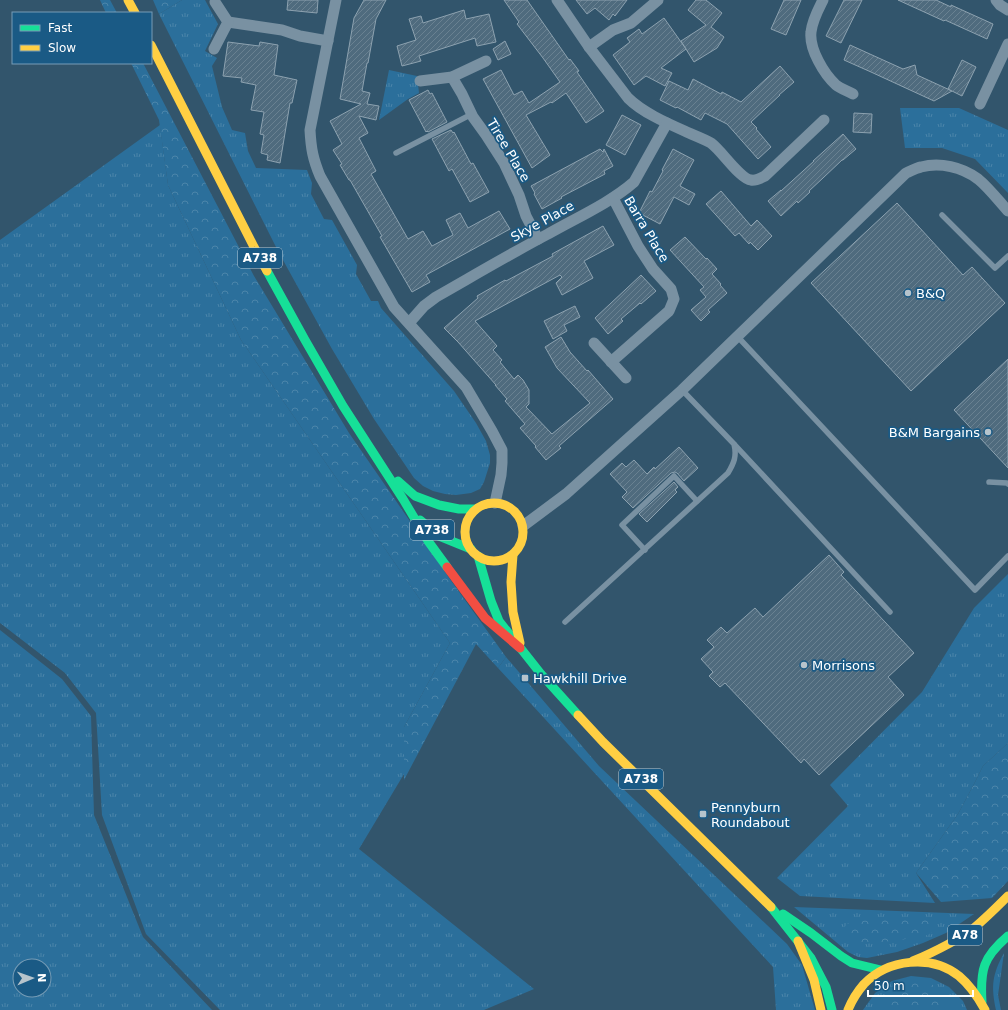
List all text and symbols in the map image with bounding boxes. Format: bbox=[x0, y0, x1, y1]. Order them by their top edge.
legend bbox=[12, 12, 152, 64]
text: Fast bbox=[48, 21, 72, 35]
text: Slow bbox=[48, 41, 76, 55]
street label: Tiree Place bbox=[483, 115, 533, 185]
street label: Barra Place bbox=[621, 194, 672, 265]
street label: Skye Place bbox=[508, 198, 576, 245]
road number: A738 bbox=[238, 248, 282, 268]
place label: B&Q bbox=[916, 286, 945, 301]
marker: B&Q bbox=[903, 288, 913, 298]
place label: B&M Bargains bbox=[889, 425, 980, 440]
marker: B&M Bargains bbox=[983, 427, 993, 437]
road number: A738 bbox=[410, 520, 454, 540]
place label: Morrisons bbox=[812, 658, 875, 673]
marker: Morrisons bbox=[799, 660, 809, 670]
place label: Hawkhill Drive bbox=[533, 671, 627, 686]
marker: Hawkhill Drive bbox=[520, 673, 530, 683]
road number: A738 bbox=[619, 769, 663, 789]
place label: Pennyburn Roundabout bbox=[711, 800, 790, 830]
marker: Pennyburn Roundabout bbox=[698, 809, 708, 819]
road number: A78 bbox=[948, 925, 982, 945]
north arrow bbox=[12, 958, 52, 998]
scale bar bbox=[868, 972, 973, 998]
text: N bbox=[35, 973, 48, 983]
text: 50 m bbox=[874, 979, 905, 993]

